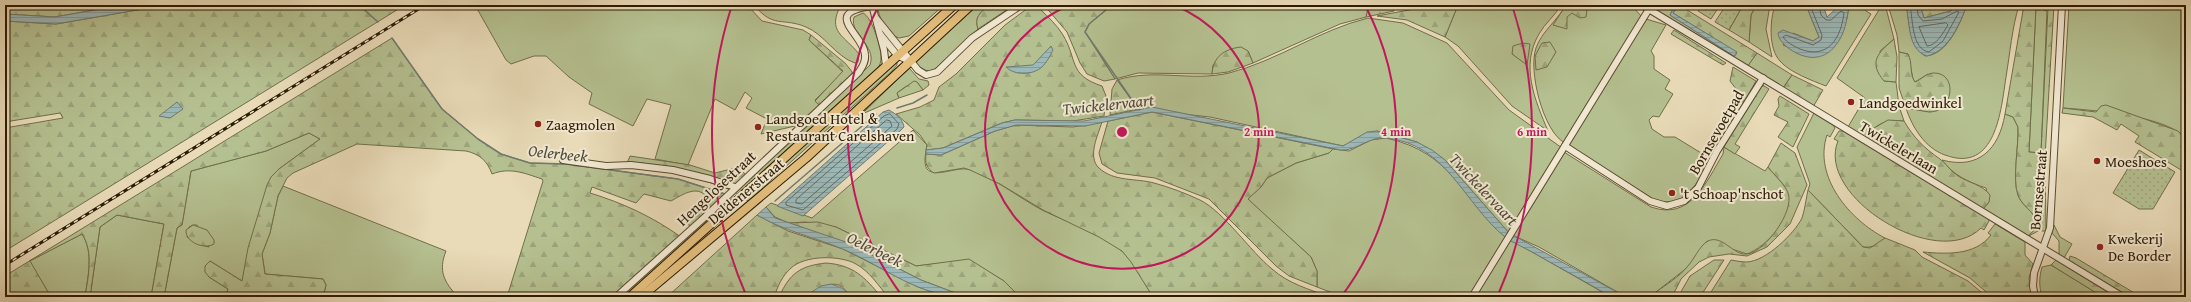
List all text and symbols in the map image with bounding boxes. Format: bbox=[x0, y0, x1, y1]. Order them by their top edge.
street label: Bornsevoetpad bbox=[1683, 86, 1749, 178]
water label: Twickelervaart bbox=[1061, 87, 1156, 121]
place label: Landgoedwinkel bbox=[1859, 92, 1962, 113]
marker: Landgoedwinkel bbox=[1846, 97, 1856, 107]
place label: Landgoed Hotel & Restaurant Carelshaven bbox=[766, 108, 915, 146]
place label: Zaagmolen bbox=[546, 114, 616, 135]
street label: Twickelerlaan bbox=[1856, 115, 1943, 179]
marker: Zaagmolen bbox=[533, 119, 543, 129]
marker: Landgoed Hotel & Restaurant Carelshaven bbox=[753, 122, 763, 132]
text: 2 min bbox=[1244, 123, 1274, 140]
text: 4 min bbox=[1381, 123, 1411, 140]
text: 6 min bbox=[1517, 123, 1547, 140]
centre of rings bbox=[1115, 125, 1129, 139]
water label: Oelerbeek bbox=[527, 138, 590, 168]
street label: Hengelosestraat bbox=[672, 145, 761, 230]
water label: Twickelervaart bbox=[1444, 147, 1525, 231]
street label: Bornsestraat bbox=[2024, 148, 2052, 231]
place label: Moeshoes bbox=[2105, 151, 2167, 172]
street label: Deldenerstraat bbox=[703, 152, 789, 229]
marker: Moeshoes bbox=[2092, 156, 2102, 166]
place label: 't Schoap'nschot bbox=[1680, 183, 1784, 204]
marker: 't Schoap'nschot bbox=[1667, 188, 1677, 198]
water label: Oelerbeek bbox=[843, 225, 908, 273]
place label: Kwekerij De Border bbox=[2108, 228, 2171, 266]
marker: Kwekerij De Border bbox=[2095, 242, 2105, 252]

